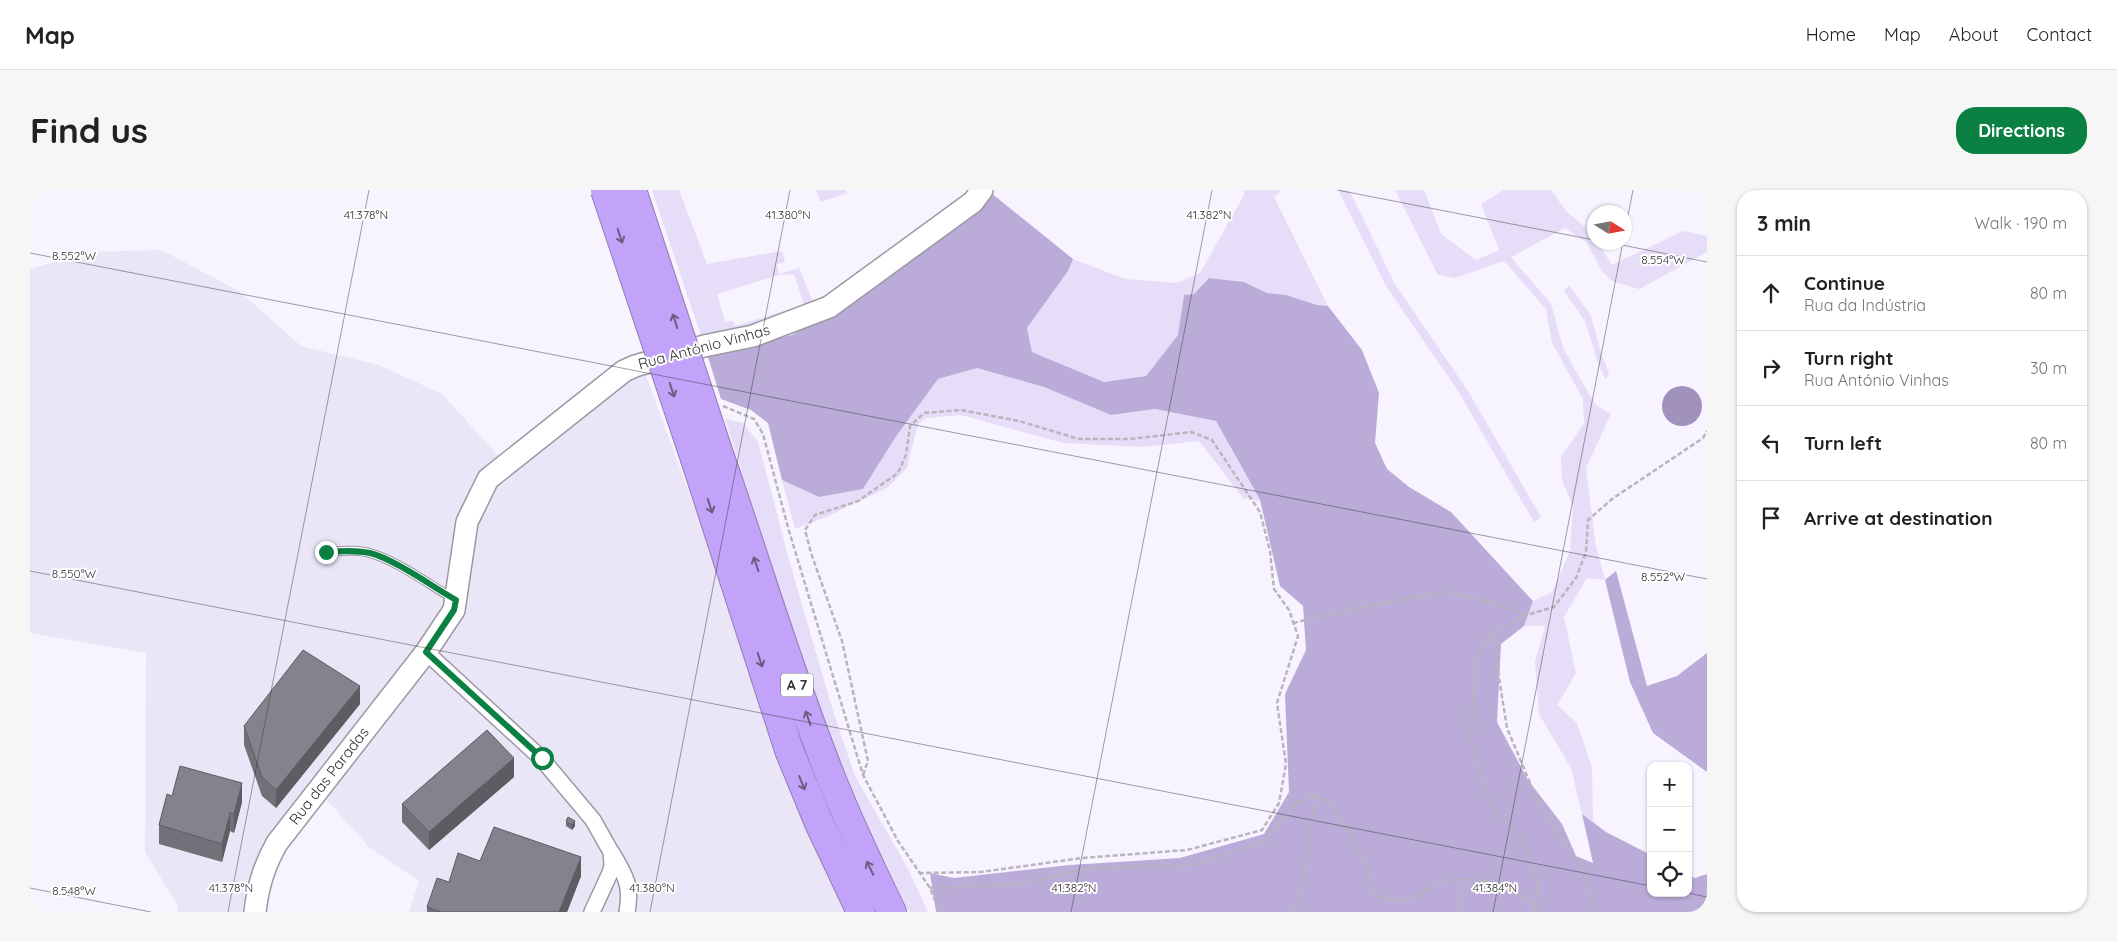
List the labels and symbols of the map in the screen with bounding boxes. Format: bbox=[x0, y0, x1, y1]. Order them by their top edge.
north arrow bbox=[1587, 205, 1632, 250]
text: 41.378°N bbox=[344, 207, 388, 222]
text: 41.380°N bbox=[765, 207, 811, 222]
text: 41.382°N bbox=[1187, 207, 1231, 222]
one-way arrow bbox=[616, 228, 626, 244]
text: 8.552°W bbox=[52, 248, 96, 263]
text: 8.554°W bbox=[1641, 252, 1685, 267]
one-way arrow bbox=[670, 314, 679, 330]
street label: Rua António Vinhas bbox=[636, 320, 772, 373]
one-way arrow bbox=[667, 382, 677, 398]
one-way arrow bbox=[706, 497, 715, 513]
route end bbox=[315, 541, 338, 564]
one-way arrow bbox=[751, 556, 761, 572]
text: 8.550°W bbox=[52, 566, 97, 581]
text: 8.552°W bbox=[1641, 569, 1685, 584]
one-way arrow bbox=[756, 652, 765, 668]
road number: A 7 bbox=[781, 674, 813, 696]
one-way arrow bbox=[803, 710, 813, 726]
street label: Rua das Paradas bbox=[285, 723, 373, 828]
route start bbox=[531, 747, 554, 770]
one-way arrow bbox=[798, 775, 808, 790]
one-way arrow bbox=[865, 861, 875, 876]
text: 41.378°N bbox=[209, 880, 253, 895]
text: 41.380°N bbox=[629, 880, 675, 895]
text: 41.382°N bbox=[1052, 880, 1096, 895]
text: 41.384°N bbox=[1473, 880, 1517, 895]
text: 8.548°W bbox=[52, 883, 96, 898]

